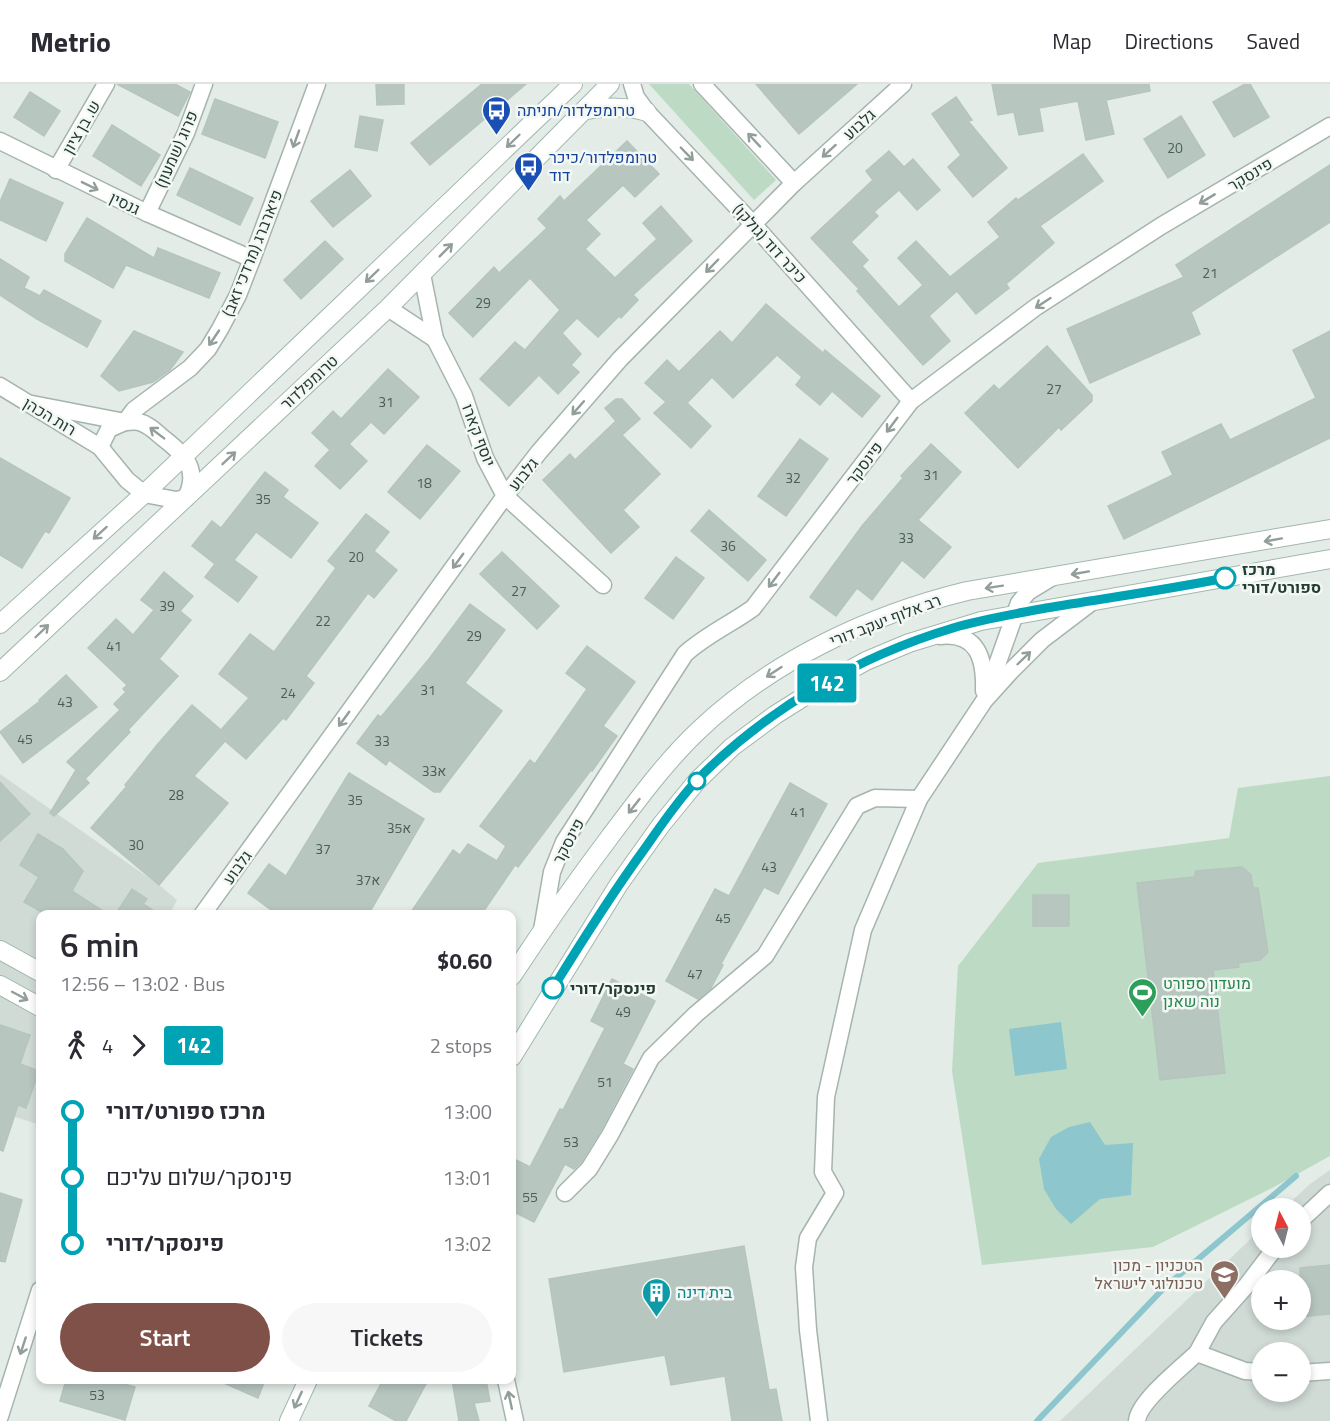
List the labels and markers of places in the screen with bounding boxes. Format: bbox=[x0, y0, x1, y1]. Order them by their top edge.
bus stop icon: טרומפלדור/חניתה bbox=[480, 94, 512, 136]
place label: טרומפלדור/חניתה bbox=[517, 98, 635, 122]
place label: טרומפלדור/כיכר דוד bbox=[549, 145, 657, 187]
bus stop icon: טרומפלדור/כיכר דוד bbox=[512, 150, 544, 192]
place label: מרכז ספורט/דורי bbox=[1242, 557, 1321, 599]
marker: מרכז ספורט/דורי bbox=[1214, 567, 1236, 589]
unlabelled marker bbox=[688, 772, 706, 790]
place label: מועדון ספורט נוה שאנן bbox=[1163, 971, 1251, 1013]
place label: פינסקר/דורי bbox=[570, 976, 656, 1000]
sports icon: מועדון ספורט נוה שאנן bbox=[1126, 976, 1158, 1018]
marker: פינסקר/דורי bbox=[542, 977, 564, 999]
place label: הטכניון - מכון טכנולוגי לישראל bbox=[1094, 1253, 1203, 1295]
school or university icon: הטכניון - מכון טכנולוגי לישראל bbox=[1208, 1258, 1240, 1300]
building icon: בית דינה bbox=[640, 1276, 672, 1318]
place label: בית דינה bbox=[677, 1280, 733, 1304]

